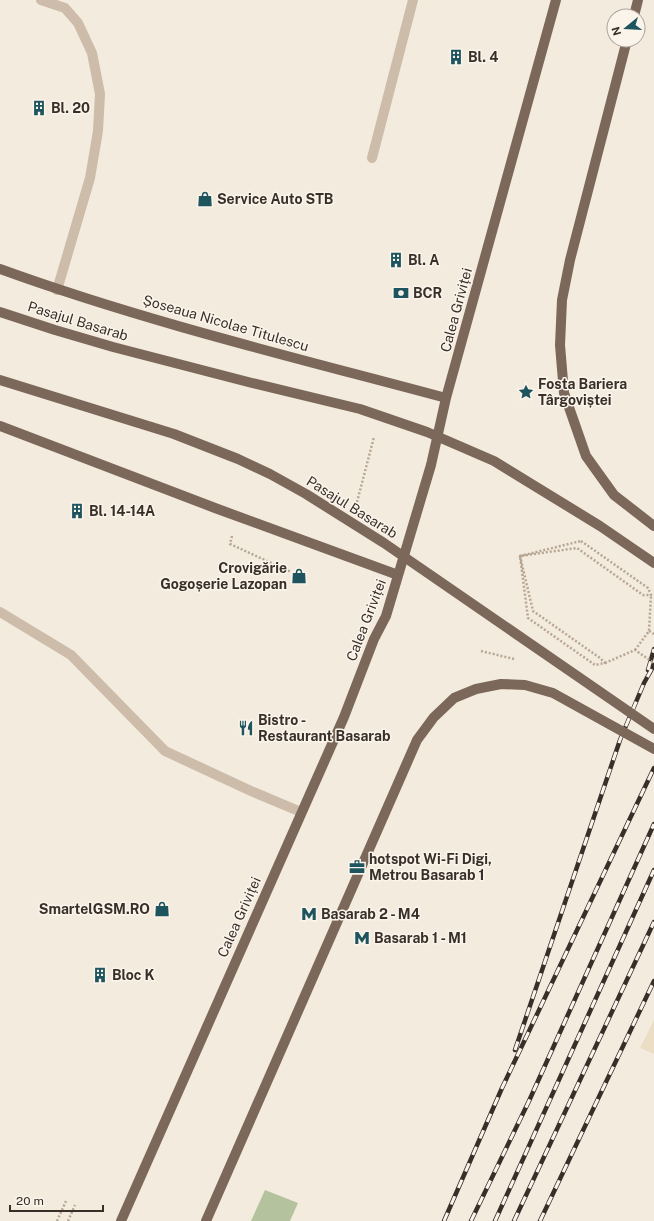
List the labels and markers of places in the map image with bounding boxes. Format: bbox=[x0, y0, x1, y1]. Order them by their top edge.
building icon: Bl. 4 bbox=[447, 48, 465, 66]
place label: Bl. 4 bbox=[468, 49, 498, 65]
building icon: Bl. 20 bbox=[30, 99, 48, 117]
place label: Bl. 20 bbox=[51, 100, 90, 116]
shop icon: Service Auto STB bbox=[196, 190, 214, 208]
place label: Service Auto STB bbox=[217, 191, 333, 207]
building icon: Bl. A bbox=[387, 251, 405, 269]
place label: Bl. A bbox=[408, 252, 439, 268]
bank icon: BCR bbox=[392, 284, 410, 302]
place label: BCR bbox=[413, 285, 442, 301]
place label: Fosta Bariera Târgoviștei bbox=[538, 376, 627, 408]
place icon: Fosta Bariera Târgoviștei bbox=[517, 383, 535, 401]
building icon: Bl. 14-14A bbox=[68, 502, 86, 520]
place label: Bl. 14-14A bbox=[89, 503, 155, 519]
place label: Crovigărie Gogoșerie Lazopan bbox=[160, 560, 287, 592]
shop icon: Crovigărie Gogoșerie Lazopan bbox=[290, 567, 308, 585]
place label: Bistro - Restaurant Basarab bbox=[258, 712, 390, 744]
restaurant icon: Bistro - Restaurant Basarab bbox=[237, 719, 255, 737]
place label: hotspot Wi-Fi Digi, Metrou Basarab 1 bbox=[369, 851, 492, 883]
office icon: hotspot Wi-Fi Digi, Metrou Basarab 1 bbox=[348, 858, 366, 876]
shop icon: SmartelGSM.RO bbox=[153, 900, 171, 918]
place label: SmartelGSM.RO bbox=[39, 901, 150, 917]
metro station icon: Basarab 2 - M4 bbox=[300, 905, 318, 923]
place label: Basarab 2 - M4 bbox=[321, 906, 420, 922]
metro station icon: Basarab 1 - M1 bbox=[353, 929, 371, 947]
place label: Basarab 1 - M1 bbox=[374, 930, 467, 946]
building icon: Bloc K bbox=[91, 966, 109, 984]
place label: Bloc K bbox=[112, 967, 155, 983]

